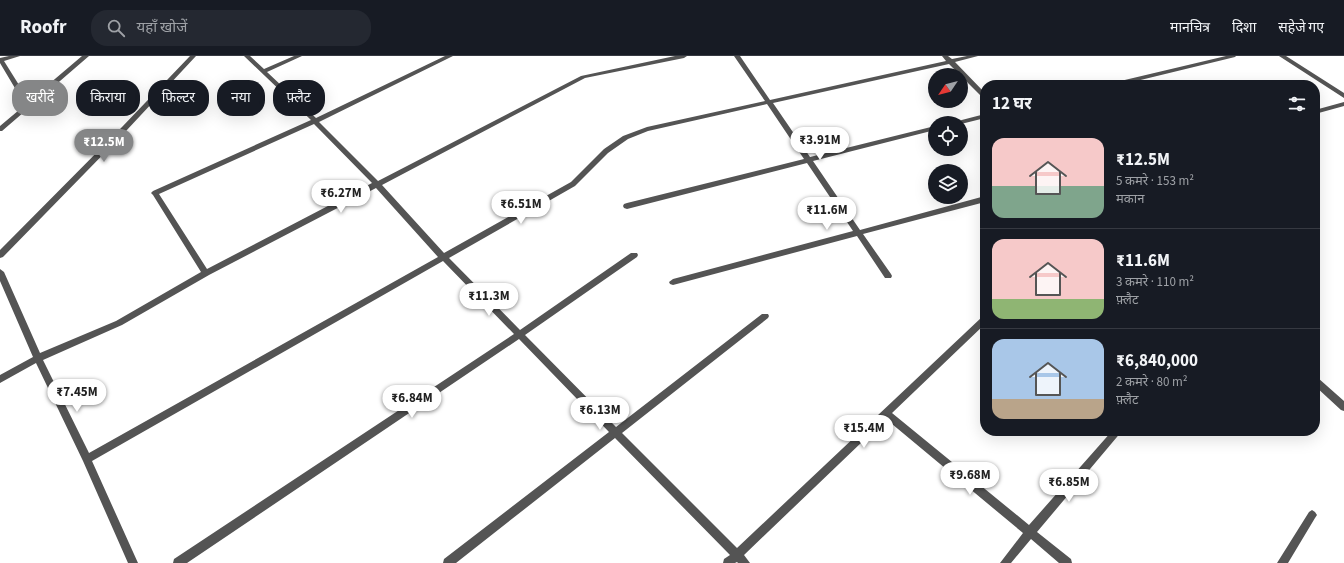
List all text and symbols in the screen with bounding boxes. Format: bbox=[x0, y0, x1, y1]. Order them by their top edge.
search box bbox=[91, 10, 371, 46]
text: Roofr bbox=[20, 14, 67, 41]
icon: search bbox=[105, 17, 127, 39]
text: यहाँ खोजें bbox=[137, 17, 187, 38]
text: मानचित्र bbox=[1170, 18, 1210, 38]
text: दिशा bbox=[1232, 18, 1256, 38]
text: सहेजे गए bbox=[1278, 18, 1324, 38]
north arrow bbox=[928, 68, 968, 108]
map controls bbox=[928, 68, 968, 204]
chip: खरीदें bbox=[12, 80, 68, 116]
chip: किराया bbox=[76, 80, 140, 116]
chip: फ़िल्टर bbox=[148, 80, 209, 116]
chip: नया bbox=[217, 80, 265, 116]
chip: फ़्लैट bbox=[273, 80, 325, 116]
text: 12 घर bbox=[992, 92, 1032, 116]
icon: filters bbox=[1286, 93, 1308, 115]
button: locate bbox=[928, 116, 968, 156]
pin: ₹3.91M bbox=[787, 127, 853, 161]
pin: ₹12.5M bbox=[71, 129, 137, 163]
text: ₹3.91M bbox=[799, 131, 841, 149]
text: ₹12.5M bbox=[83, 133, 125, 151]
text: ₹12.5M bbox=[1116, 148, 1170, 172]
icon: home bbox=[1024, 154, 1072, 202]
button: layers bbox=[928, 164, 968, 204]
text: 5 कमरे · 153 m² bbox=[1116, 172, 1194, 190]
pin: ₹6.27M bbox=[308, 180, 374, 214]
text: ₹6.27M bbox=[320, 184, 362, 202]
text: मकान bbox=[1116, 190, 1144, 208]
pin: ₹6.51M bbox=[488, 191, 554, 225]
text: ₹6.51M bbox=[500, 195, 542, 213]
pin: ₹11.6M bbox=[794, 197, 860, 231]
text: ₹11.6M bbox=[806, 201, 848, 219]
text: ₹11.6M bbox=[1116, 249, 1170, 273]
icon: home bbox=[1024, 255, 1072, 303]
text: 3 कमरे · 110 m² bbox=[1116, 273, 1194, 291]
pin: ₹11.3M bbox=[456, 283, 522, 317]
text: ₹11.3M bbox=[468, 287, 510, 305]
text: फ़्लैट bbox=[1116, 291, 1139, 309]
text: ₹6,840,000 bbox=[1116, 349, 1198, 373]
icon: home bbox=[1024, 355, 1072, 403]
text: 2 कमरे · 80 m² bbox=[1116, 373, 1188, 391]
pin: ₹7.45M bbox=[44, 379, 110, 413]
text: ₹7.45M bbox=[56, 383, 98, 401]
pin: ₹6.84M bbox=[379, 385, 445, 419]
text: ₹6.84M bbox=[391, 389, 433, 407]
text: फ़्लैट bbox=[1116, 391, 1139, 409]
pin: ₹6.13M bbox=[567, 397, 633, 431]
text: ₹6.13M bbox=[579, 401, 621, 419]
pin: ₹15.4M bbox=[831, 415, 897, 449]
text: ₹15.4M bbox=[843, 419, 885, 437]
pin: ₹9.68M bbox=[937, 462, 1003, 496]
text: ₹9.68M bbox=[949, 466, 991, 484]
pin: ₹6.85M bbox=[1036, 469, 1102, 503]
text: ₹6.85M bbox=[1048, 473, 1090, 491]

